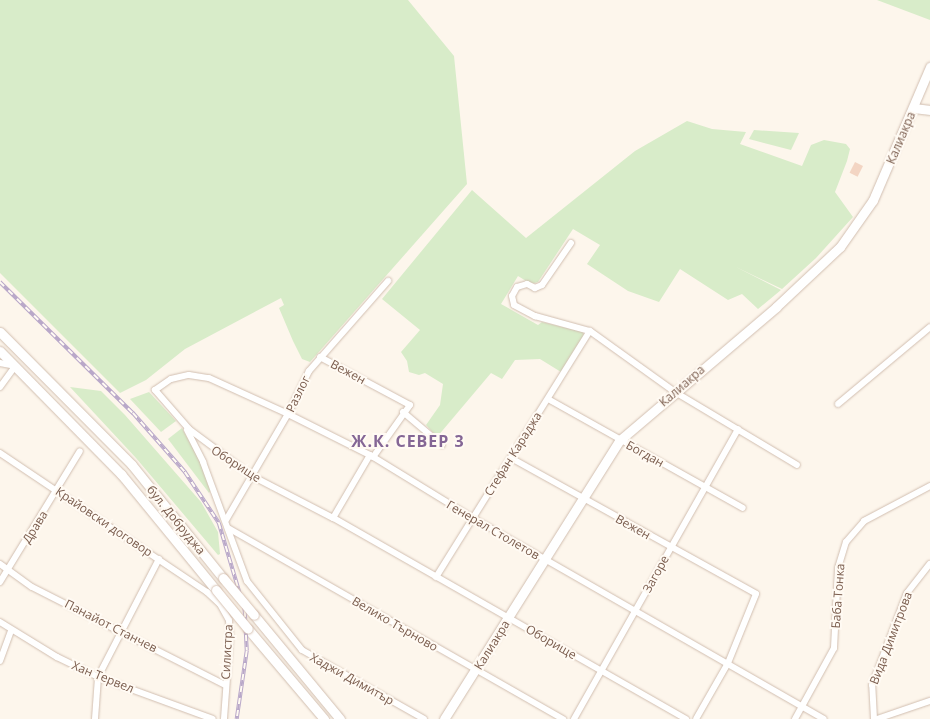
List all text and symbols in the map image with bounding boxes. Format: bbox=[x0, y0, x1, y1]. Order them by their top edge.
street label: Калиакра bbox=[884, 110, 918, 166]
street label: Вежен bbox=[328, 357, 368, 387]
street label: Калиакра bbox=[656, 362, 708, 410]
street label: Разлог bbox=[283, 373, 313, 415]
street label: Стефан Караджа bbox=[481, 409, 545, 499]
district label: Ж.К. СЕВЕР 3 bbox=[351, 431, 465, 451]
street label: Богдан bbox=[624, 438, 666, 470]
street label: Оборище bbox=[209, 443, 263, 485]
street label: бул. Добруджа bbox=[144, 483, 208, 557]
street label: Крайовски договор bbox=[53, 484, 155, 560]
street label: Генерал Столетов bbox=[444, 497, 542, 563]
street label: Драва bbox=[19, 508, 51, 546]
street label: Вежен bbox=[613, 512, 653, 542]
street label: Загоре bbox=[640, 553, 672, 595]
street label: Баба Тонка bbox=[829, 563, 847, 629]
street label: Вида Димитрова bbox=[867, 590, 915, 686]
street label: Велико Търново bbox=[350, 594, 440, 654]
street label: Панайот Станчев bbox=[62, 597, 160, 655]
street label: Калиакра bbox=[471, 618, 513, 672]
street label: Оборище bbox=[523, 622, 579, 662]
street label: Силистра bbox=[218, 624, 236, 680]
street label: Хаджи Димитър bbox=[308, 650, 396, 708]
street label: Хан Тервел bbox=[70, 658, 136, 696]

